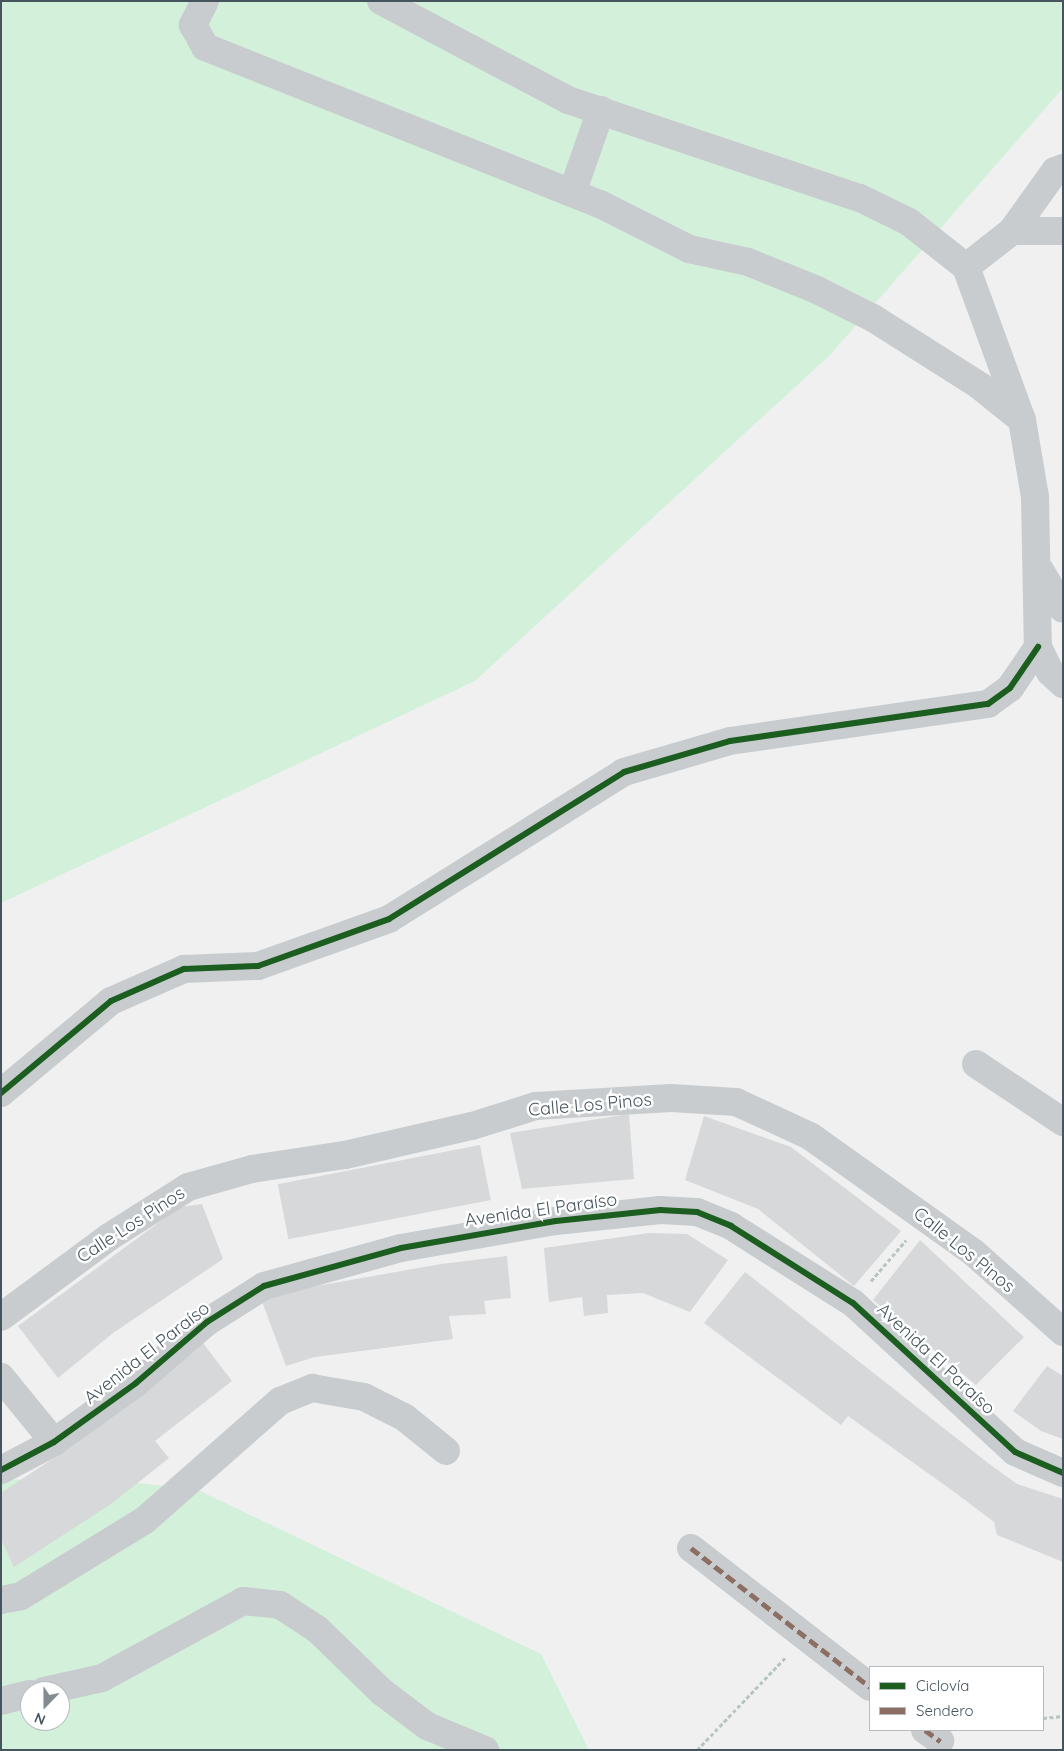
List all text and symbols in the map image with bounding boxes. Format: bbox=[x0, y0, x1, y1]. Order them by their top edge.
street label: Calle Los Pinos bbox=[527, 1089, 653, 1121]
street label: Calle Los Pinos bbox=[73, 1182, 189, 1268]
street label: Avenida El Paraíso bbox=[464, 1189, 618, 1231]
street label: Calle Los Pinos bbox=[909, 1203, 1019, 1297]
street label: Avenida El Paraíso bbox=[80, 1297, 214, 1409]
street label: Avenida El Paraíso bbox=[873, 1299, 999, 1419]
legend bbox=[869, 1666, 1044, 1731]
text: Ciclovía bbox=[916, 1676, 969, 1695]
north arrow bbox=[20, 1681, 70, 1731]
text: Sendero bbox=[916, 1701, 974, 1720]
text: N bbox=[32, 1709, 48, 1729]

